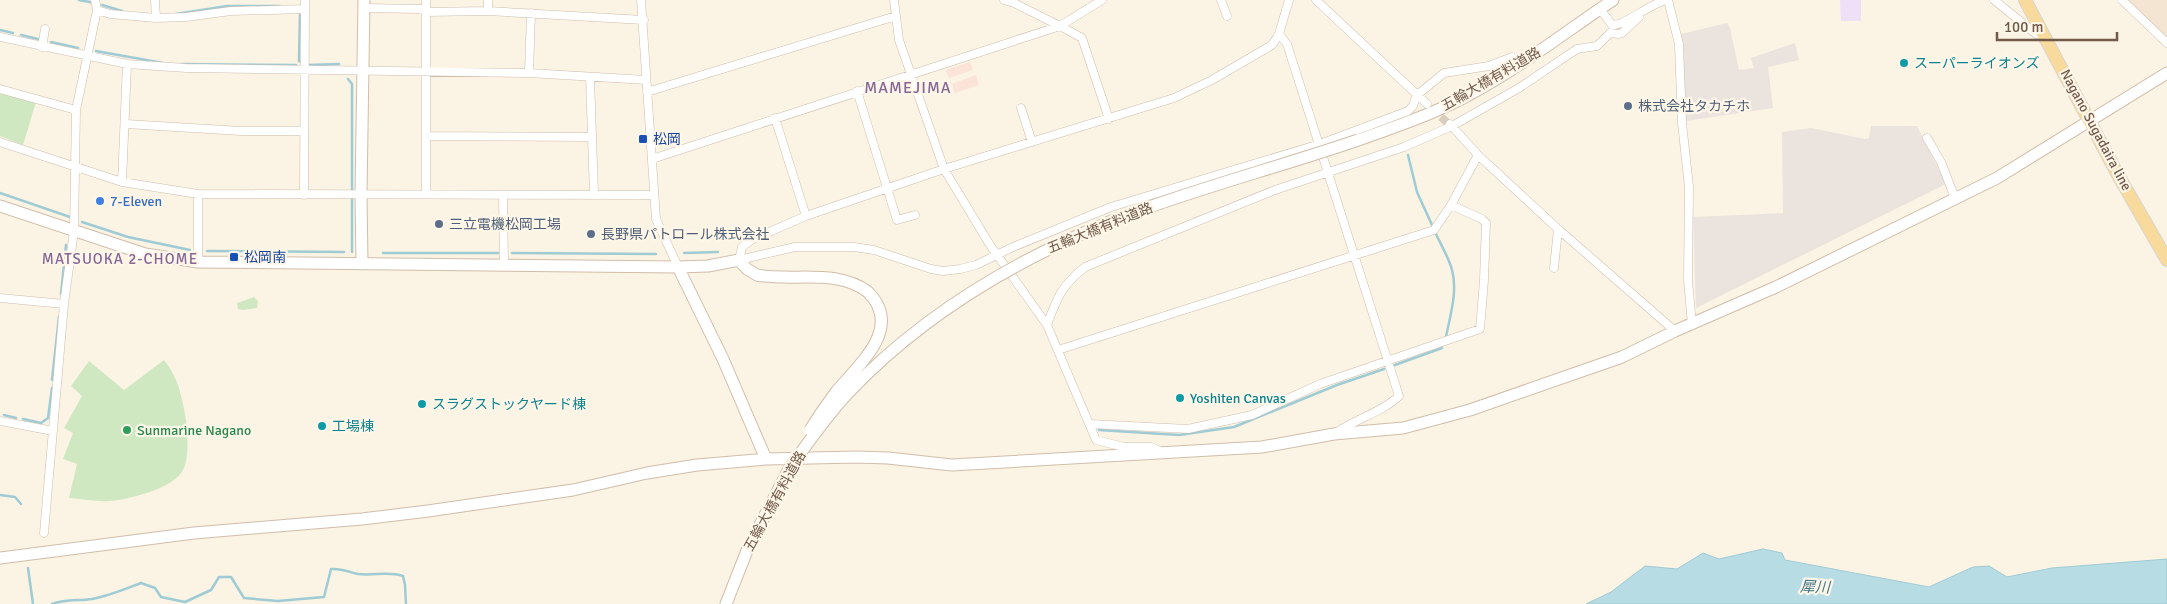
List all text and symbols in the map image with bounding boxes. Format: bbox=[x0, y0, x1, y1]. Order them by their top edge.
scale bar bbox=[1997, 10, 2117, 42]
text: 100 m bbox=[2004, 18, 2044, 36]
street label: 五輪大橋有料道路 bbox=[1438, 44, 1544, 114]
place label: スーパーライオンズ bbox=[1914, 55, 2040, 72]
marker: スーパーライオンズ bbox=[1898, 57, 1910, 69]
street label: Nagano Sugadaira line bbox=[2057, 66, 2135, 194]
district label: MAMEJIMA bbox=[864, 78, 952, 98]
place label: 株式会社タカチホ bbox=[1638, 98, 1750, 115]
marker: 株式会社タカチホ bbox=[1622, 100, 1634, 112]
place label: 松岡 bbox=[653, 131, 681, 148]
marker: 松岡 bbox=[637, 133, 649, 145]
place label: 7-Eleven bbox=[110, 193, 162, 210]
marker: 7-Eleven bbox=[94, 195, 106, 207]
street label: 五輪大橋有料道路 bbox=[1045, 199, 1155, 257]
place label: 三立電機松岡工場 bbox=[449, 216, 561, 233]
marker: 三立電機松岡工場 bbox=[433, 218, 445, 230]
place label: 長野県パトロール株式会社 bbox=[601, 226, 769, 243]
marker: 長野県パトロール株式会社 bbox=[585, 228, 597, 240]
place label: 松岡南 bbox=[244, 249, 286, 266]
district label: MATSUOKA 2-CHOME bbox=[42, 250, 198, 268]
marker: 松岡南 bbox=[228, 251, 240, 263]
place label: Yoshiten Canvas bbox=[1190, 390, 1286, 407]
marker: Yoshiten Canvas bbox=[1174, 392, 1186, 404]
place label: スラグストックヤード棟 bbox=[432, 396, 586, 413]
marker: スラグストックヤード棟 bbox=[416, 398, 428, 410]
place label: 工場棟 bbox=[332, 418, 374, 435]
marker: 工場棟 bbox=[316, 420, 328, 432]
place label: Sunmarine Nagano bbox=[137, 422, 251, 439]
marker: Sunmarine Nagano bbox=[121, 424, 133, 436]
street label: 五輪大橋有料道路 bbox=[740, 448, 810, 554]
water label: 犀川 bbox=[1800, 577, 1832, 597]

